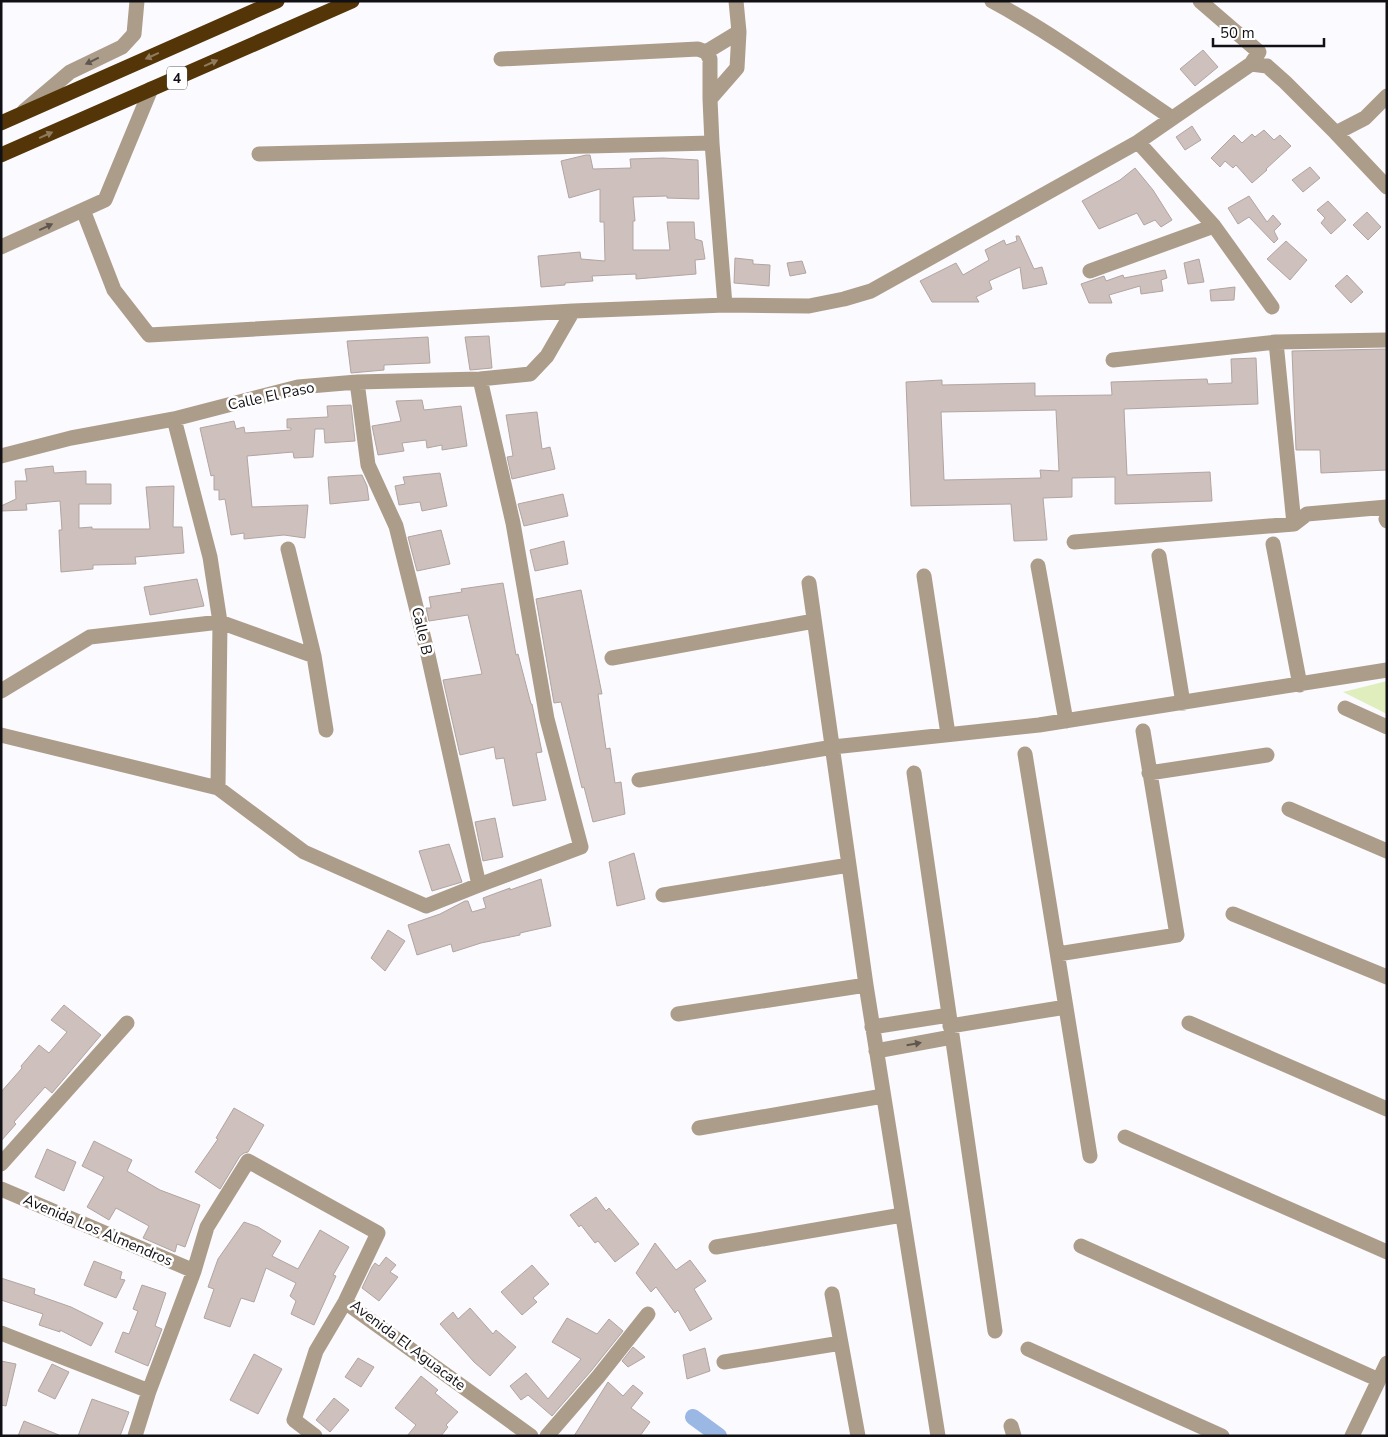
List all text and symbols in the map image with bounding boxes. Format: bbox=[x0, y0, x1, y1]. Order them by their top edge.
scale bar bbox=[1213, 15, 1324, 47]
text: 50 m bbox=[1220, 23, 1255, 43]
one-way arrow bbox=[145, 53, 159, 61]
one-way arrow bbox=[85, 58, 99, 66]
one-way arrow bbox=[204, 59, 218, 67]
road number: 4 bbox=[167, 66, 187, 90]
one-way arrow bbox=[39, 131, 53, 139]
one-way arrow bbox=[39, 222, 53, 230]
street label: Calle El Paso bbox=[226, 377, 316, 415]
street label: Calle B bbox=[407, 605, 437, 657]
one-way arrow bbox=[906, 1040, 922, 1048]
street label: Avenida Los Almendros bbox=[20, 1189, 176, 1271]
street label: Avenida El Aguacate bbox=[346, 1295, 470, 1395]

